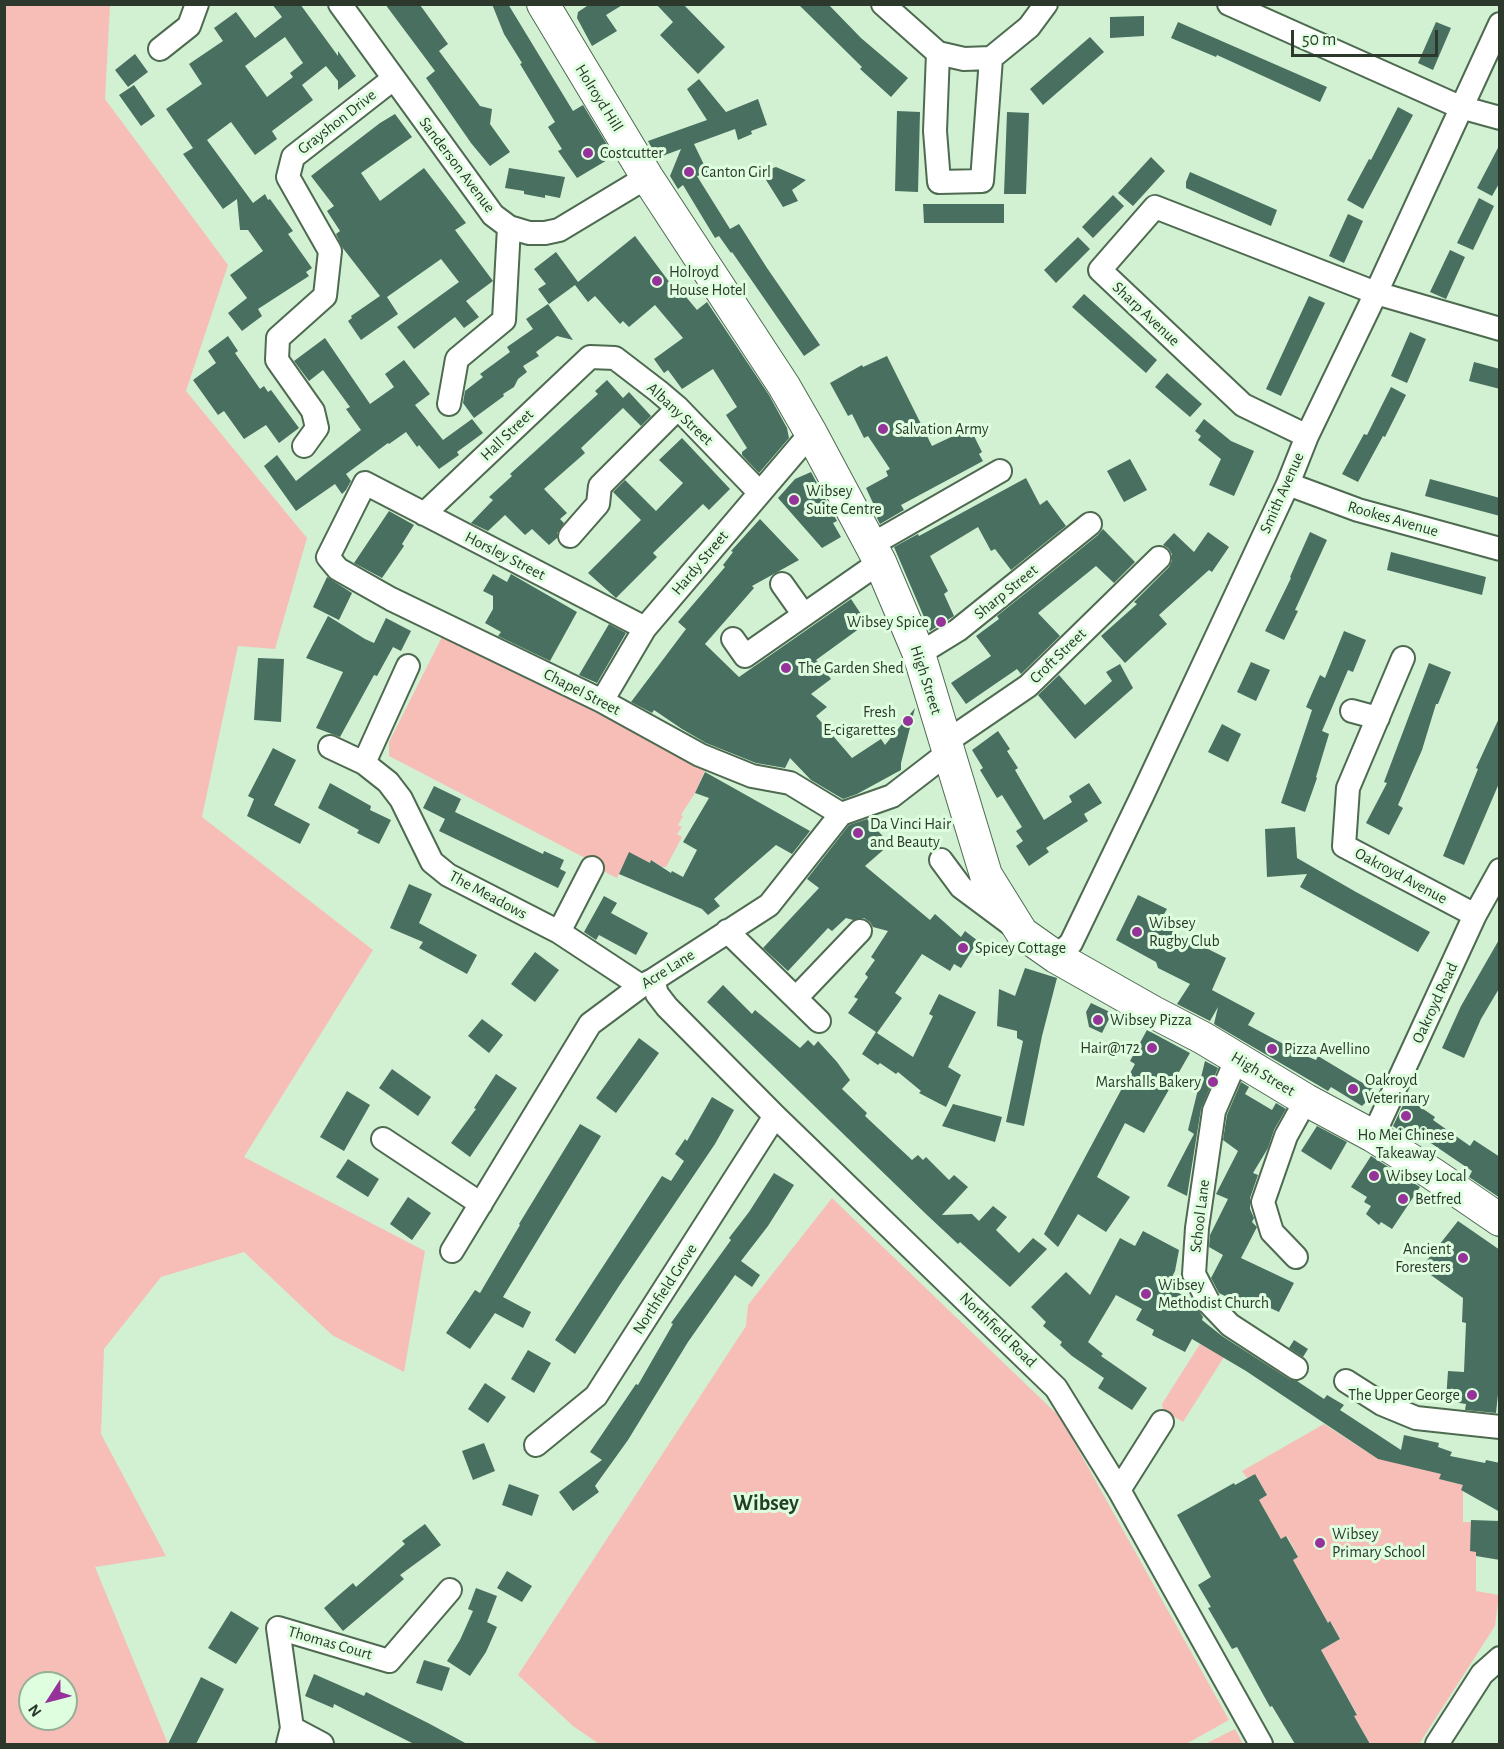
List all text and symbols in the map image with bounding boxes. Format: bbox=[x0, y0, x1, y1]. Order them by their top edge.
scale bar bbox=[1294, 18, 1441, 56]
text: 50 m bbox=[1302, 31, 1336, 49]
street label: Holroyd Hill bbox=[571, 61, 627, 135]
street label: Grayshon Drive bbox=[294, 85, 380, 159]
street label: Sanderson Avenue bbox=[415, 113, 499, 217]
place label: Costcutter bbox=[600, 143, 664, 163]
marker: Costcutter bbox=[581, 146, 595, 160]
place label: Canton Girl bbox=[701, 162, 771, 182]
marker: Canton Girl bbox=[682, 165, 696, 179]
place label: Holroyd House Hotel bbox=[669, 262, 746, 300]
marker: Holroyd House Hotel bbox=[650, 274, 664, 288]
street label: Sharp Avenue bbox=[1108, 278, 1184, 350]
street label: Albany Street bbox=[643, 378, 717, 450]
street label: Hall Street bbox=[477, 405, 537, 465]
place label: Salvation Army bbox=[895, 419, 989, 439]
marker: Salvation Army bbox=[876, 422, 890, 436]
street label: Smith Avenue bbox=[1256, 449, 1308, 537]
place label: Wibsey Suite Centre bbox=[806, 481, 882, 519]
marker: Wibsey Suite Centre bbox=[787, 493, 801, 507]
street label: Rookes Avenue bbox=[1345, 497, 1441, 541]
street label: Horsley Street bbox=[461, 527, 549, 585]
street label: Hardy Street bbox=[667, 527, 733, 599]
street label: Sharp Street bbox=[970, 560, 1042, 624]
place label: Wibsey Spice bbox=[847, 612, 929, 632]
marker: Wibsey Spice bbox=[934, 615, 948, 629]
street label: Croft Street bbox=[1026, 624, 1090, 688]
street label: High Street bbox=[906, 643, 946, 717]
place label: The Garden Shed bbox=[798, 658, 904, 678]
marker: The Garden Shed bbox=[779, 661, 793, 675]
street label: Chapel Street bbox=[540, 664, 624, 720]
place label: Fresh E-cigarettes bbox=[823, 702, 896, 740]
marker: Fresh E-cigarettes bbox=[901, 714, 915, 728]
place label: Da Vinci Hair and Beauty bbox=[870, 814, 951, 852]
marker: Da Vinci Hair and Beauty bbox=[851, 826, 865, 840]
street label: Oakroyd Avenue bbox=[1352, 844, 1450, 908]
street label: The Meadows bbox=[446, 866, 530, 924]
place label: Wibsey Rugby Club bbox=[1149, 913, 1220, 951]
marker: Wibsey Rugby Club bbox=[1130, 925, 1144, 939]
place label: Spicey Cottage bbox=[975, 938, 1066, 958]
marker: Spicey Cottage bbox=[956, 941, 970, 955]
street label: Acre Lane bbox=[638, 945, 698, 993]
street label: Oakroyd Road bbox=[1408, 960, 1462, 1046]
place label: Wibsey Pizza bbox=[1110, 1010, 1192, 1030]
marker: Wibsey Pizza bbox=[1091, 1013, 1105, 1027]
place label: Hair@172 bbox=[1080, 1038, 1140, 1058]
place label: Pizza Avellino bbox=[1284, 1039, 1370, 1059]
marker: Hair@172 bbox=[1145, 1041, 1159, 1055]
marker: Pizza Avellino bbox=[1265, 1042, 1279, 1056]
street label: High Street bbox=[1228, 1047, 1298, 1101]
place label: Oakroyd Veterinary bbox=[1365, 1070, 1430, 1108]
place label: Marshalls Bakery bbox=[1095, 1072, 1201, 1092]
marker: Marshalls Bakery bbox=[1206, 1075, 1220, 1089]
marker: Oakroyd Veterinary bbox=[1346, 1082, 1360, 1096]
marker: Ho Mei Chinese Takeaway bbox=[1399, 1109, 1413, 1123]
place label: Ho Mei Chinese Takeaway bbox=[1358, 1125, 1454, 1163]
place label: Wibsey Local bbox=[1386, 1166, 1467, 1186]
marker: Wibsey Local bbox=[1367, 1169, 1381, 1183]
street label: School Lane bbox=[1186, 1178, 1214, 1254]
place label: Betfred bbox=[1415, 1189, 1462, 1209]
marker: Betfred bbox=[1396, 1192, 1410, 1206]
place label: Ancient Foresters bbox=[1395, 1239, 1451, 1277]
street label: Northfield Grove bbox=[629, 1240, 701, 1338]
marker: Ancient Foresters bbox=[1456, 1251, 1470, 1265]
place label: Wibsey Methodist Church bbox=[1158, 1275, 1269, 1313]
marker: Wibsey Methodist Church bbox=[1139, 1287, 1153, 1301]
street label: Northfield Road bbox=[955, 1288, 1041, 1372]
place label: The Upper George bbox=[1348, 1385, 1460, 1405]
marker: The Upper George bbox=[1465, 1388, 1479, 1402]
district label: Wibsey bbox=[733, 1490, 799, 1516]
place label: Wibsey Primary School bbox=[1332, 1524, 1425, 1562]
marker: Wibsey Primary School bbox=[1313, 1536, 1327, 1550]
street label: Thomas Court bbox=[286, 1622, 374, 1664]
north arrow bbox=[18, 1671, 78, 1731]
text: N bbox=[25, 1701, 45, 1720]

